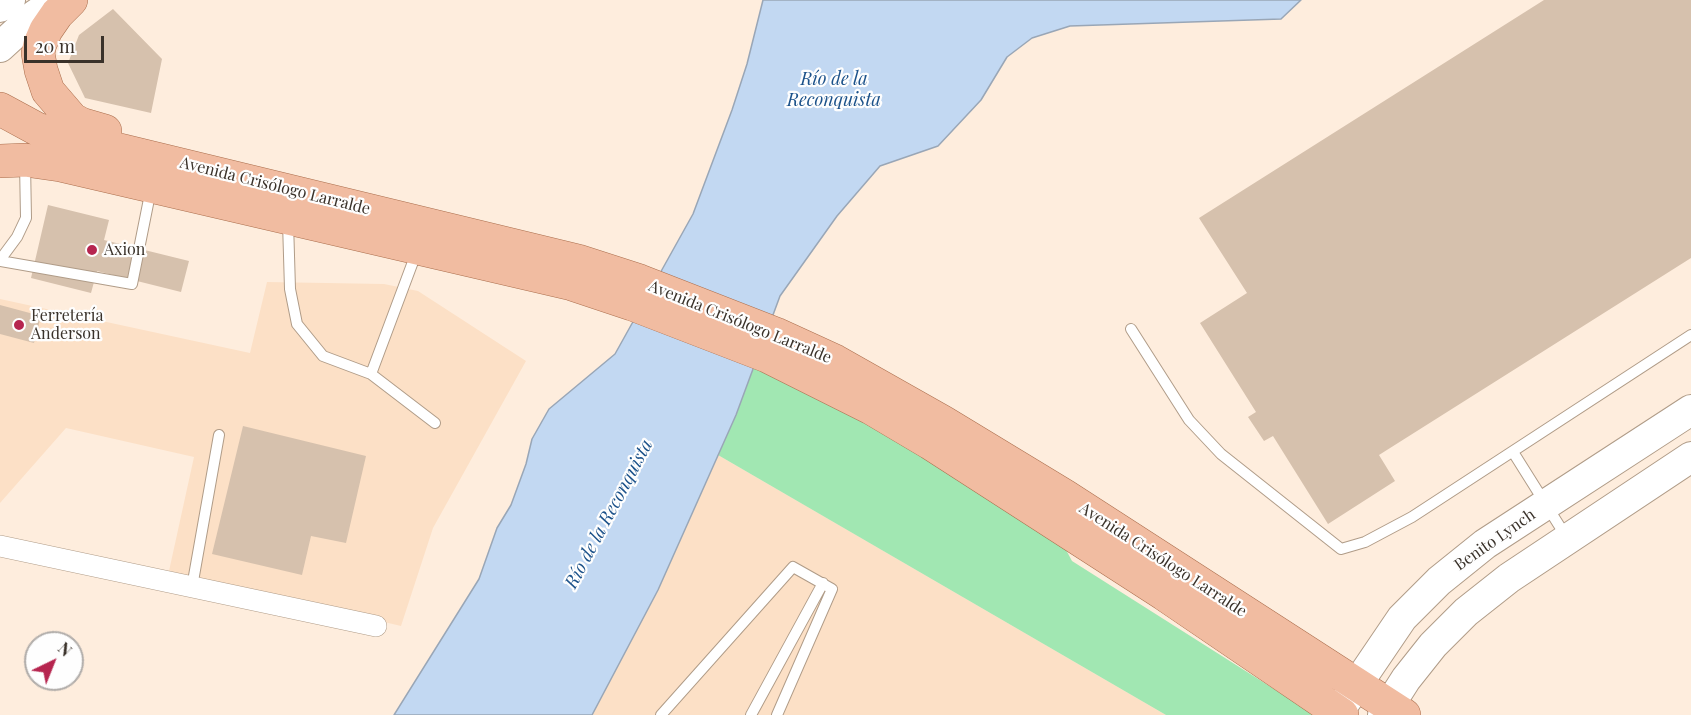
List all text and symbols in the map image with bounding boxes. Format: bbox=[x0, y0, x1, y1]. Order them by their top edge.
scale bar bbox=[27, 24, 106, 62]
text: 20 m bbox=[35, 34, 75, 58]
water label: Río de la Reconquista bbox=[787, 68, 881, 110]
street label: Avenida Crisólogo Larralde bbox=[178, 153, 372, 219]
place label: Axion bbox=[104, 240, 145, 260]
marker: Axion bbox=[85, 243, 99, 257]
street label: Avenida Crisólogo Larralde bbox=[646, 276, 834, 368]
place label: Ferretería Anderson bbox=[31, 306, 103, 344]
marker: Ferretería Anderson bbox=[12, 318, 26, 332]
water label: Río de la Reconquista bbox=[561, 436, 657, 592]
street label: Avenida Crisólogo Larralde bbox=[1076, 499, 1250, 621]
street label: Benito Lynch bbox=[1451, 505, 1539, 575]
north arrow bbox=[24, 631, 84, 691]
text: N bbox=[54, 637, 77, 661]

